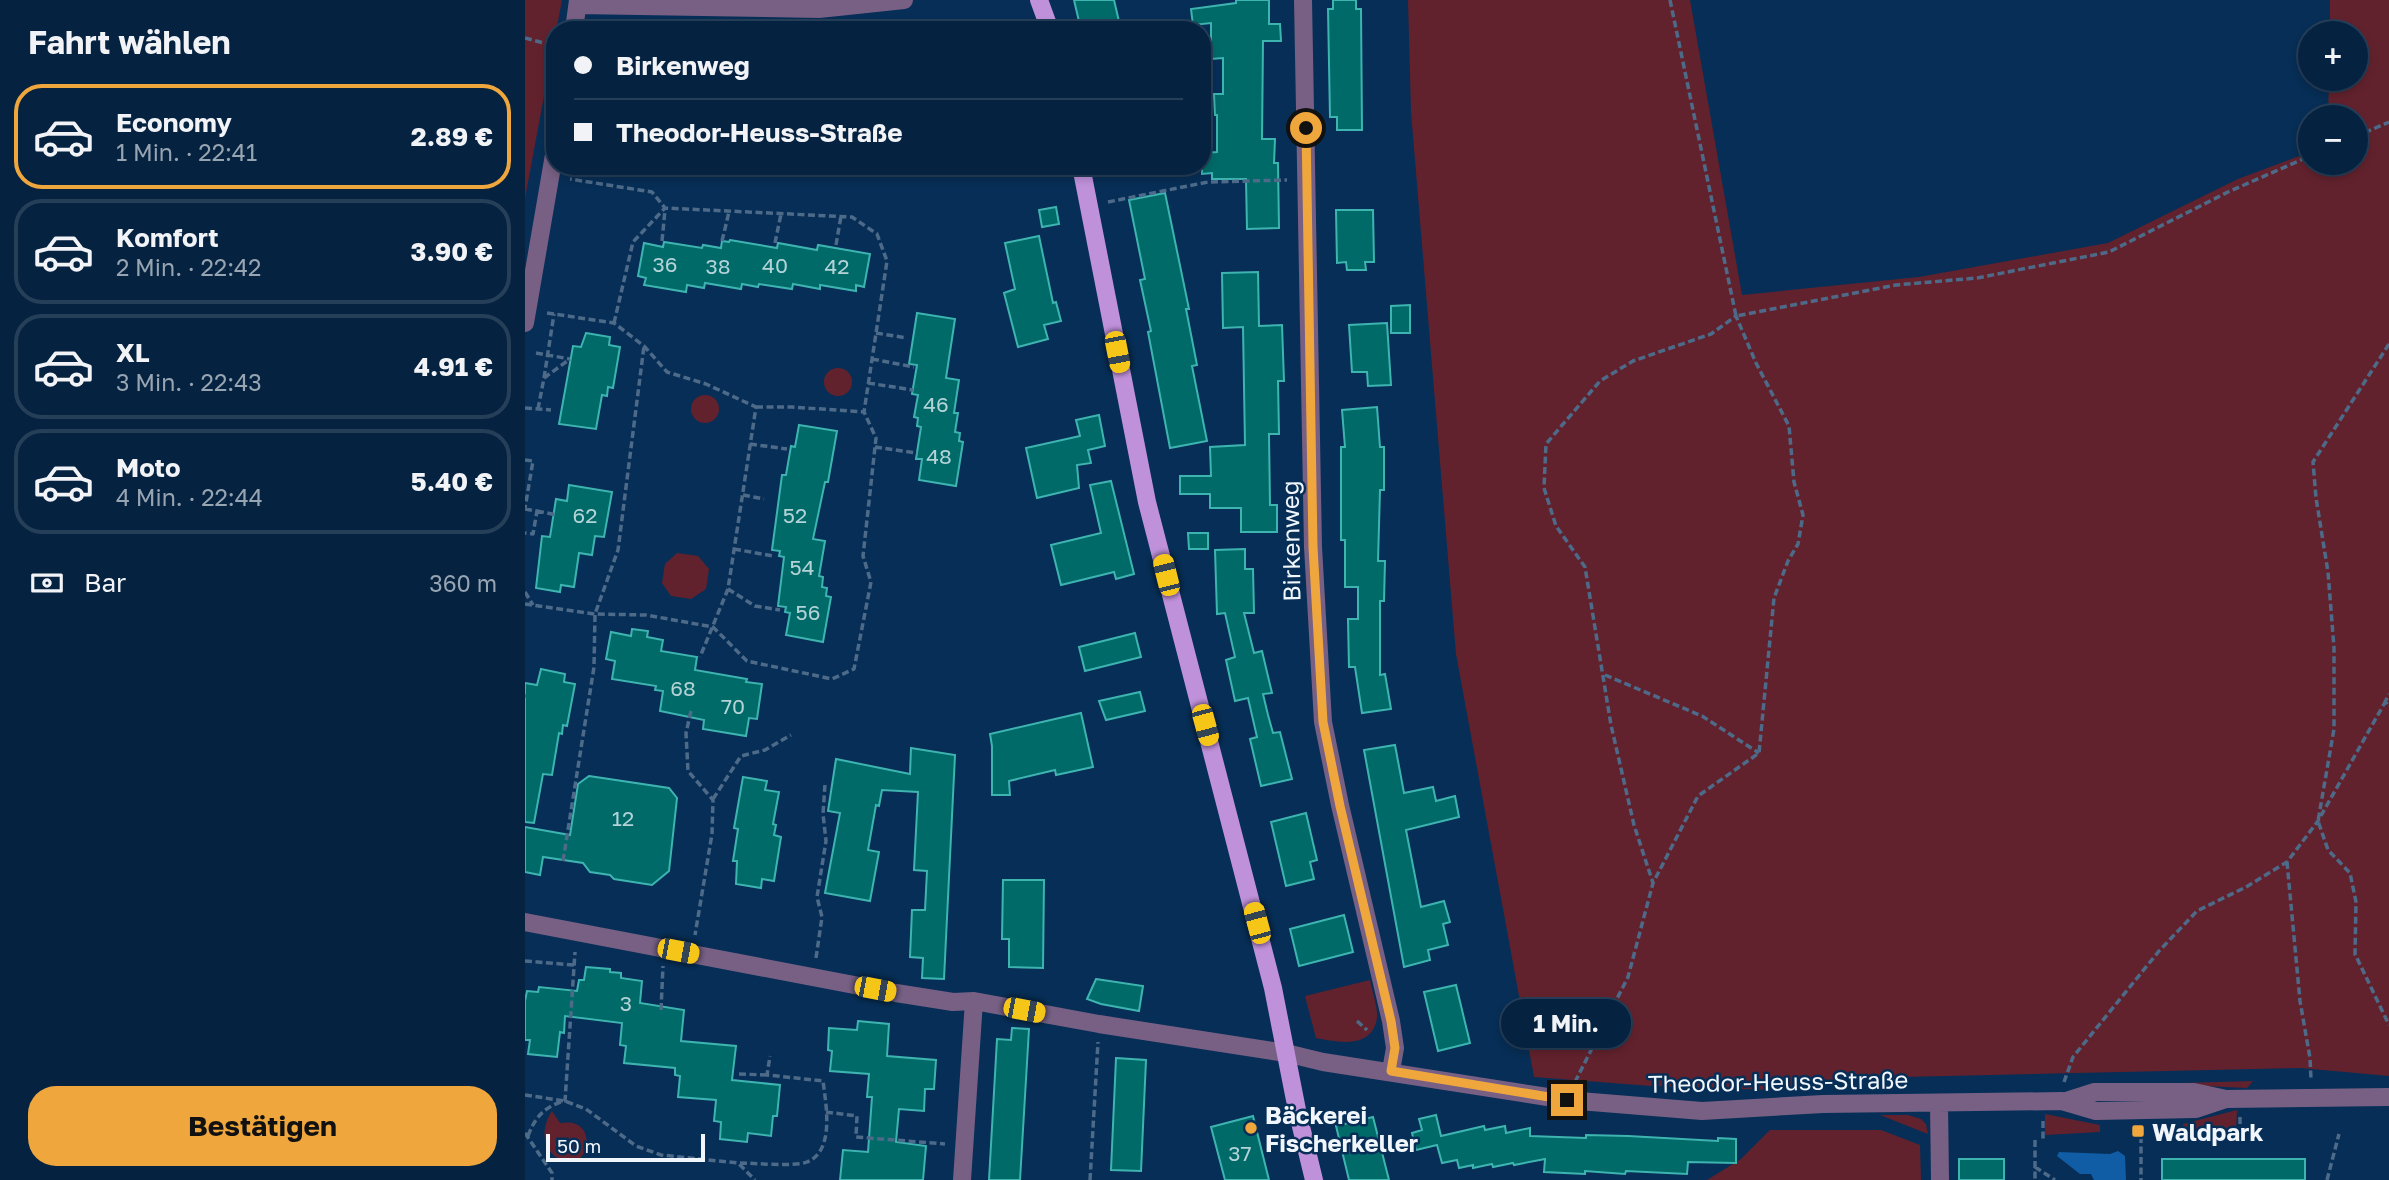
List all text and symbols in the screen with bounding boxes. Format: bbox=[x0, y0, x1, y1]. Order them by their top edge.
map controls bbox=[2298, 21, 2368, 175]
button: + bbox=[2298, 21, 2368, 91]
text: Fahrt wählen bbox=[28, 23, 231, 61]
text: Birkenweg bbox=[616, 50, 750, 81]
icon: car bbox=[32, 105, 95, 168]
button: − bbox=[2298, 105, 2368, 175]
text: Economy bbox=[116, 107, 232, 138]
route start bbox=[1290, 112, 1322, 144]
text: Theodor-Heuss-Straße bbox=[616, 117, 903, 148]
text: 2.89 € bbox=[411, 121, 493, 152]
text: 1 Min. · 22:41 bbox=[116, 138, 257, 166]
icon: car bbox=[32, 220, 95, 283]
text: Komfort bbox=[116, 222, 219, 253]
text: 3.90 € bbox=[411, 236, 493, 267]
house number: 36 bbox=[653, 251, 678, 277]
house number: 40 bbox=[762, 252, 788, 278]
text: 2 Min. · 22:42 bbox=[116, 253, 261, 281]
house number: 38 bbox=[705, 253, 731, 279]
house number: 42 bbox=[825, 253, 850, 279]
car bbox=[1103, 329, 1132, 375]
icon: car bbox=[32, 335, 95, 398]
text: XL bbox=[116, 337, 150, 368]
text: 4.91 € bbox=[414, 351, 493, 382]
text: 3 Min. · 22:43 bbox=[116, 368, 262, 396]
house number: 46 bbox=[923, 391, 949, 417]
house number: 48 bbox=[926, 443, 952, 469]
icon: car bbox=[32, 450, 95, 513]
text: Moto bbox=[116, 452, 181, 483]
text: 5.40 € bbox=[411, 466, 493, 497]
street label: Birkenweg bbox=[1274, 480, 1306, 602]
text: 4 Min. · 22:44 bbox=[116, 483, 263, 511]
house number: 62 bbox=[573, 502, 597, 528]
house number: 52 bbox=[783, 502, 807, 528]
car bbox=[1151, 552, 1182, 598]
house number: 54 bbox=[790, 554, 815, 580]
icon: cash bbox=[28, 564, 66, 602]
text: Bar bbox=[84, 567, 126, 598]
text: 360 m bbox=[429, 569, 497, 597]
house number: 56 bbox=[796, 599, 820, 625]
house number: 68 bbox=[670, 675, 696, 701]
house number: 70 bbox=[721, 693, 745, 719]
car bbox=[1190, 702, 1221, 748]
house number: 12 bbox=[612, 805, 634, 831]
car bbox=[1242, 900, 1273, 946]
car bbox=[656, 937, 701, 965]
car bbox=[853, 975, 898, 1003]
house number: 3 bbox=[620, 990, 632, 1016]
car bbox=[1002, 996, 1047, 1024]
callout: 1 Min. bbox=[1502, 998, 1632, 1048]
text: 1 Min. bbox=[1533, 1009, 1599, 1037]
street label: Theodor-Heuss-Straße bbox=[1648, 1064, 1908, 1098]
route end bbox=[1551, 1084, 1583, 1116]
button: Bestätigen bbox=[28, 1086, 497, 1166]
place label: Bäckerei Fischerkeller bbox=[1265, 1100, 1418, 1157]
place label: Waldpark bbox=[2152, 1117, 2263, 1146]
marker: Bäckerei Fischerkeller bbox=[1243, 1120, 1259, 1136]
marker: Waldpark bbox=[2130, 1123, 2146, 1139]
scale bar bbox=[546, 1131, 705, 1163]
text: 50 m bbox=[557, 1134, 601, 1157]
house number: 37 bbox=[1228, 1140, 1252, 1166]

